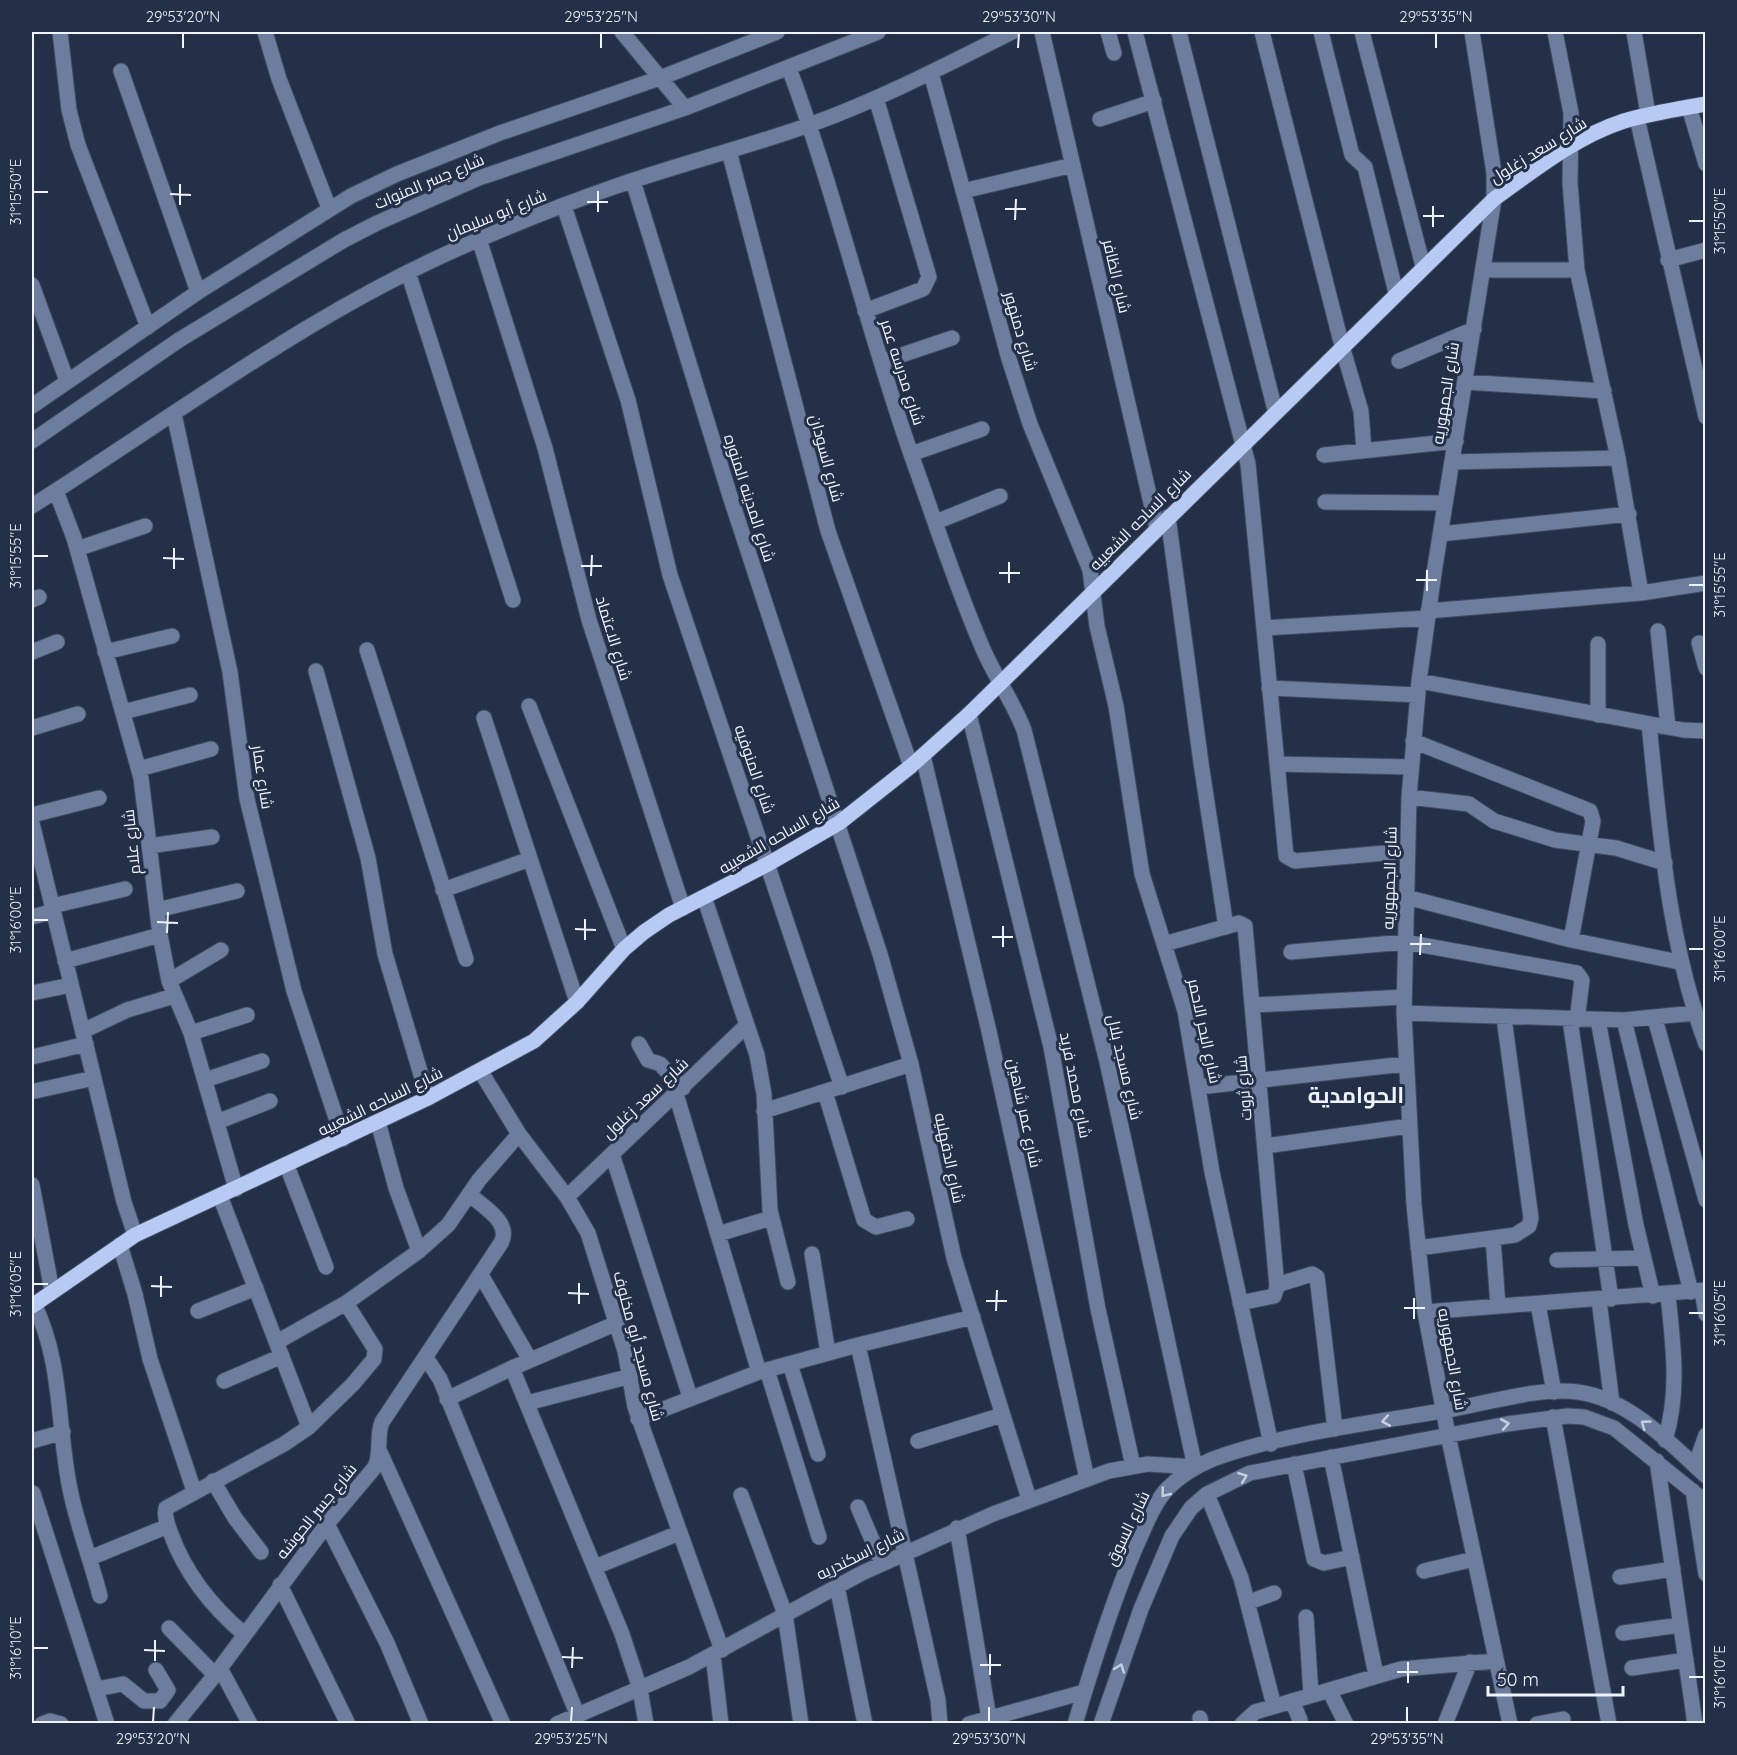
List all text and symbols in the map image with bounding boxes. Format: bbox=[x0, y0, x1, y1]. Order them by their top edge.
text: 29°53'20"N bbox=[146, 7, 220, 26]
text: 29°53'25"N bbox=[564, 7, 638, 26]
text: 29°53'30"N bbox=[982, 7, 1056, 26]
text: 29°53'35"N bbox=[1399, 7, 1473, 26]
street label: شارع سعد زغلول bbox=[1486, 112, 1591, 189]
street label: شارع جسر المنوات bbox=[371, 149, 488, 215]
text: 31°15'50"E bbox=[6, 159, 25, 225]
street label: شارع أبو سليمان bbox=[443, 185, 550, 245]
text: 31°15'50"E bbox=[1710, 188, 1729, 254]
street label: شارع الظافر bbox=[1097, 236, 1135, 315]
street label: شارع دمنهور bbox=[998, 288, 1042, 374]
street label: شارع مدرسه عمر bbox=[874, 315, 930, 428]
street label: شارع الجمهوريه bbox=[1427, 340, 1465, 446]
street label: شارع السودان bbox=[804, 412, 848, 504]
street label: شارع المدينه المنوره bbox=[718, 432, 780, 565]
street label: شارع الساحه الشعبيه bbox=[1085, 464, 1197, 576]
text: 31°15'55"E bbox=[6, 523, 25, 589]
text: 31°15'55"E bbox=[1710, 552, 1729, 618]
street label: شارع الاعتماد bbox=[590, 593, 636, 683]
street label: شارع المنوفيه bbox=[729, 722, 780, 817]
street label: شارع عمار bbox=[246, 743, 278, 811]
street label: شارع الساحه الشعبيه bbox=[715, 792, 844, 879]
street label: شارع علام bbox=[118, 808, 146, 876]
street label: شارع الجمهوريه bbox=[1377, 826, 1403, 930]
text: 31°16'00"E bbox=[6, 886, 25, 954]
text: 31°16'00"E bbox=[1710, 915, 1729, 983]
street label: شارع البحر الاحمر bbox=[1182, 976, 1226, 1086]
street label: شارع مسجد بلال bbox=[1101, 1012, 1147, 1122]
street label: شارع محمد فريد bbox=[1054, 1030, 1096, 1140]
street label: شارع سعد زغلول bbox=[598, 1053, 693, 1144]
street label: شارع ثروت bbox=[1230, 1054, 1258, 1122]
street label: شارع عمر شاهين bbox=[1002, 1056, 1046, 1170]
street label: شارع الساحه الشعبيه bbox=[314, 1062, 447, 1142]
district label: الحوامدية bbox=[1308, 1081, 1404, 1109]
street label: شارع الدقهليه bbox=[929, 1111, 969, 1205]
text: 31°16'05"E bbox=[6, 1251, 25, 1317]
street label: شارع مسجد أبو مخلوف bbox=[607, 1269, 669, 1424]
text: 31°16'05"E bbox=[1710, 1280, 1729, 1346]
street label: شارع الجمهوريه bbox=[1432, 1306, 1472, 1412]
one-way arrow bbox=[1381, 1414, 1390, 1426]
one-way arrow bbox=[1500, 1419, 1510, 1431]
one-way arrow bbox=[1641, 1420, 1652, 1431]
street label: شارع جسر الحوشه bbox=[271, 1459, 362, 1564]
one-way arrow bbox=[1237, 1471, 1247, 1484]
one-way arrow bbox=[1161, 1486, 1172, 1497]
street label: شارع السوق bbox=[1100, 1487, 1156, 1570]
street label: شارع اسكندريه bbox=[813, 1524, 908, 1586]
text: 31°16'10"E bbox=[6, 1616, 25, 1680]
text: 31°16'10"E bbox=[1710, 1645, 1729, 1709]
scale bar bbox=[1488, 1659, 1623, 1697]
one-way arrow bbox=[1113, 1663, 1126, 1674]
text: 50 m bbox=[1497, 1668, 1539, 1691]
text: 29°53'20"N bbox=[116, 1729, 190, 1748]
text: 29°53'25"N bbox=[534, 1729, 608, 1748]
text: 29°53'30"N bbox=[952, 1729, 1026, 1748]
text: 29°53'35"N bbox=[1370, 1729, 1444, 1748]

